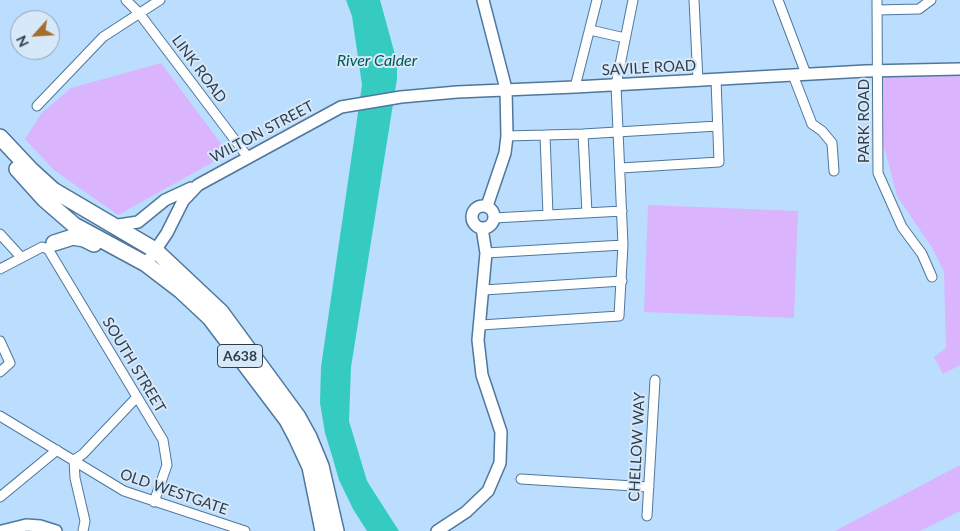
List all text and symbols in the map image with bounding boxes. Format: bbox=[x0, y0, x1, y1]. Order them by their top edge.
north arrow bbox=[10, 10, 60, 60]
street label: LINK ROAD bbox=[168, 32, 230, 106]
text: N bbox=[12, 33, 32, 50]
water label: River Calder bbox=[337, 51, 417, 71]
street label: SAVILE ROAD bbox=[601, 57, 697, 79]
street label: PARK ROAD bbox=[855, 79, 873, 163]
street label: WILTON STREET bbox=[207, 97, 317, 167]
street label: SOUTH STREET bbox=[98, 314, 170, 416]
road number: A638 bbox=[218, 344, 262, 368]
street label: CHELLOW WAY bbox=[625, 392, 649, 502]
street label: OLD WESTGATE bbox=[118, 465, 230, 519]

